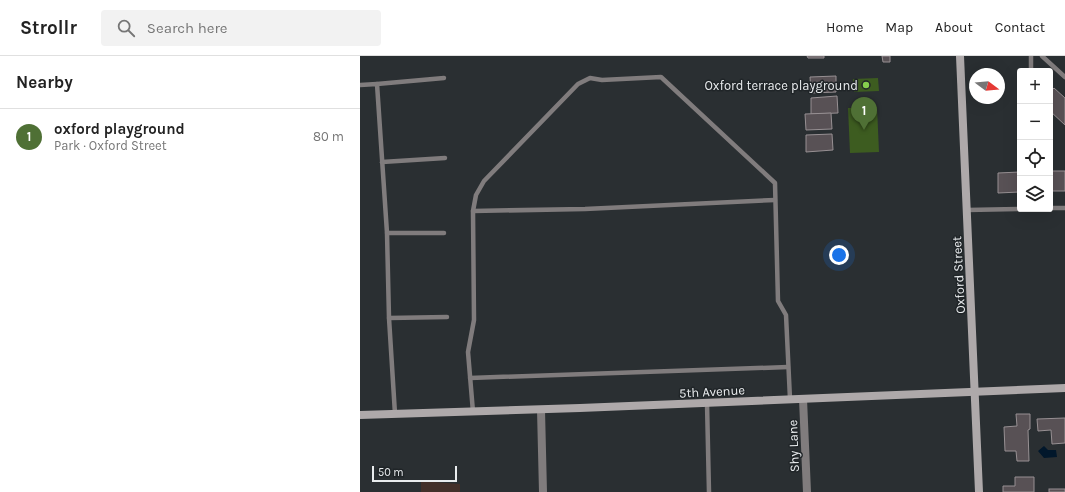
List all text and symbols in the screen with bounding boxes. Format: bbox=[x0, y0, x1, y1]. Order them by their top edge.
search box bbox=[101, 10, 381, 46]
text: Strollr bbox=[20, 17, 77, 39]
icon: search bbox=[115, 17, 137, 39]
text: Search here bbox=[147, 19, 228, 37]
text: Home bbox=[826, 19, 863, 36]
text: Map bbox=[885, 19, 913, 36]
text: About bbox=[935, 19, 973, 36]
text: Contact bbox=[995, 19, 1045, 36]
north arrow bbox=[969, 68, 1005, 104]
map controls bbox=[1017, 68, 1053, 212]
button: + bbox=[1017, 68, 1053, 104]
text: Nearby bbox=[16, 72, 73, 92]
place label: Oxford terrace playground bbox=[704, 78, 858, 93]
marker: Oxford terrace playground bbox=[861, 80, 871, 90]
pin: 1 bbox=[851, 97, 877, 130]
button: − bbox=[1017, 104, 1053, 140]
text: oxford playground bbox=[54, 120, 185, 138]
text: 1 bbox=[27, 129, 31, 144]
text: 80 m bbox=[313, 129, 344, 144]
text: Park · Oxford Street bbox=[54, 138, 167, 153]
button: locate bbox=[1017, 140, 1053, 176]
button: layers bbox=[1017, 176, 1053, 212]
street label: Oxford Street bbox=[949, 236, 968, 314]
your location bbox=[829, 245, 849, 265]
street label: 5th Avenue bbox=[679, 382, 746, 401]
street label: Shy Lane bbox=[785, 419, 802, 473]
scale bar bbox=[372, 464, 457, 483]
text: 50 m bbox=[378, 466, 404, 479]

